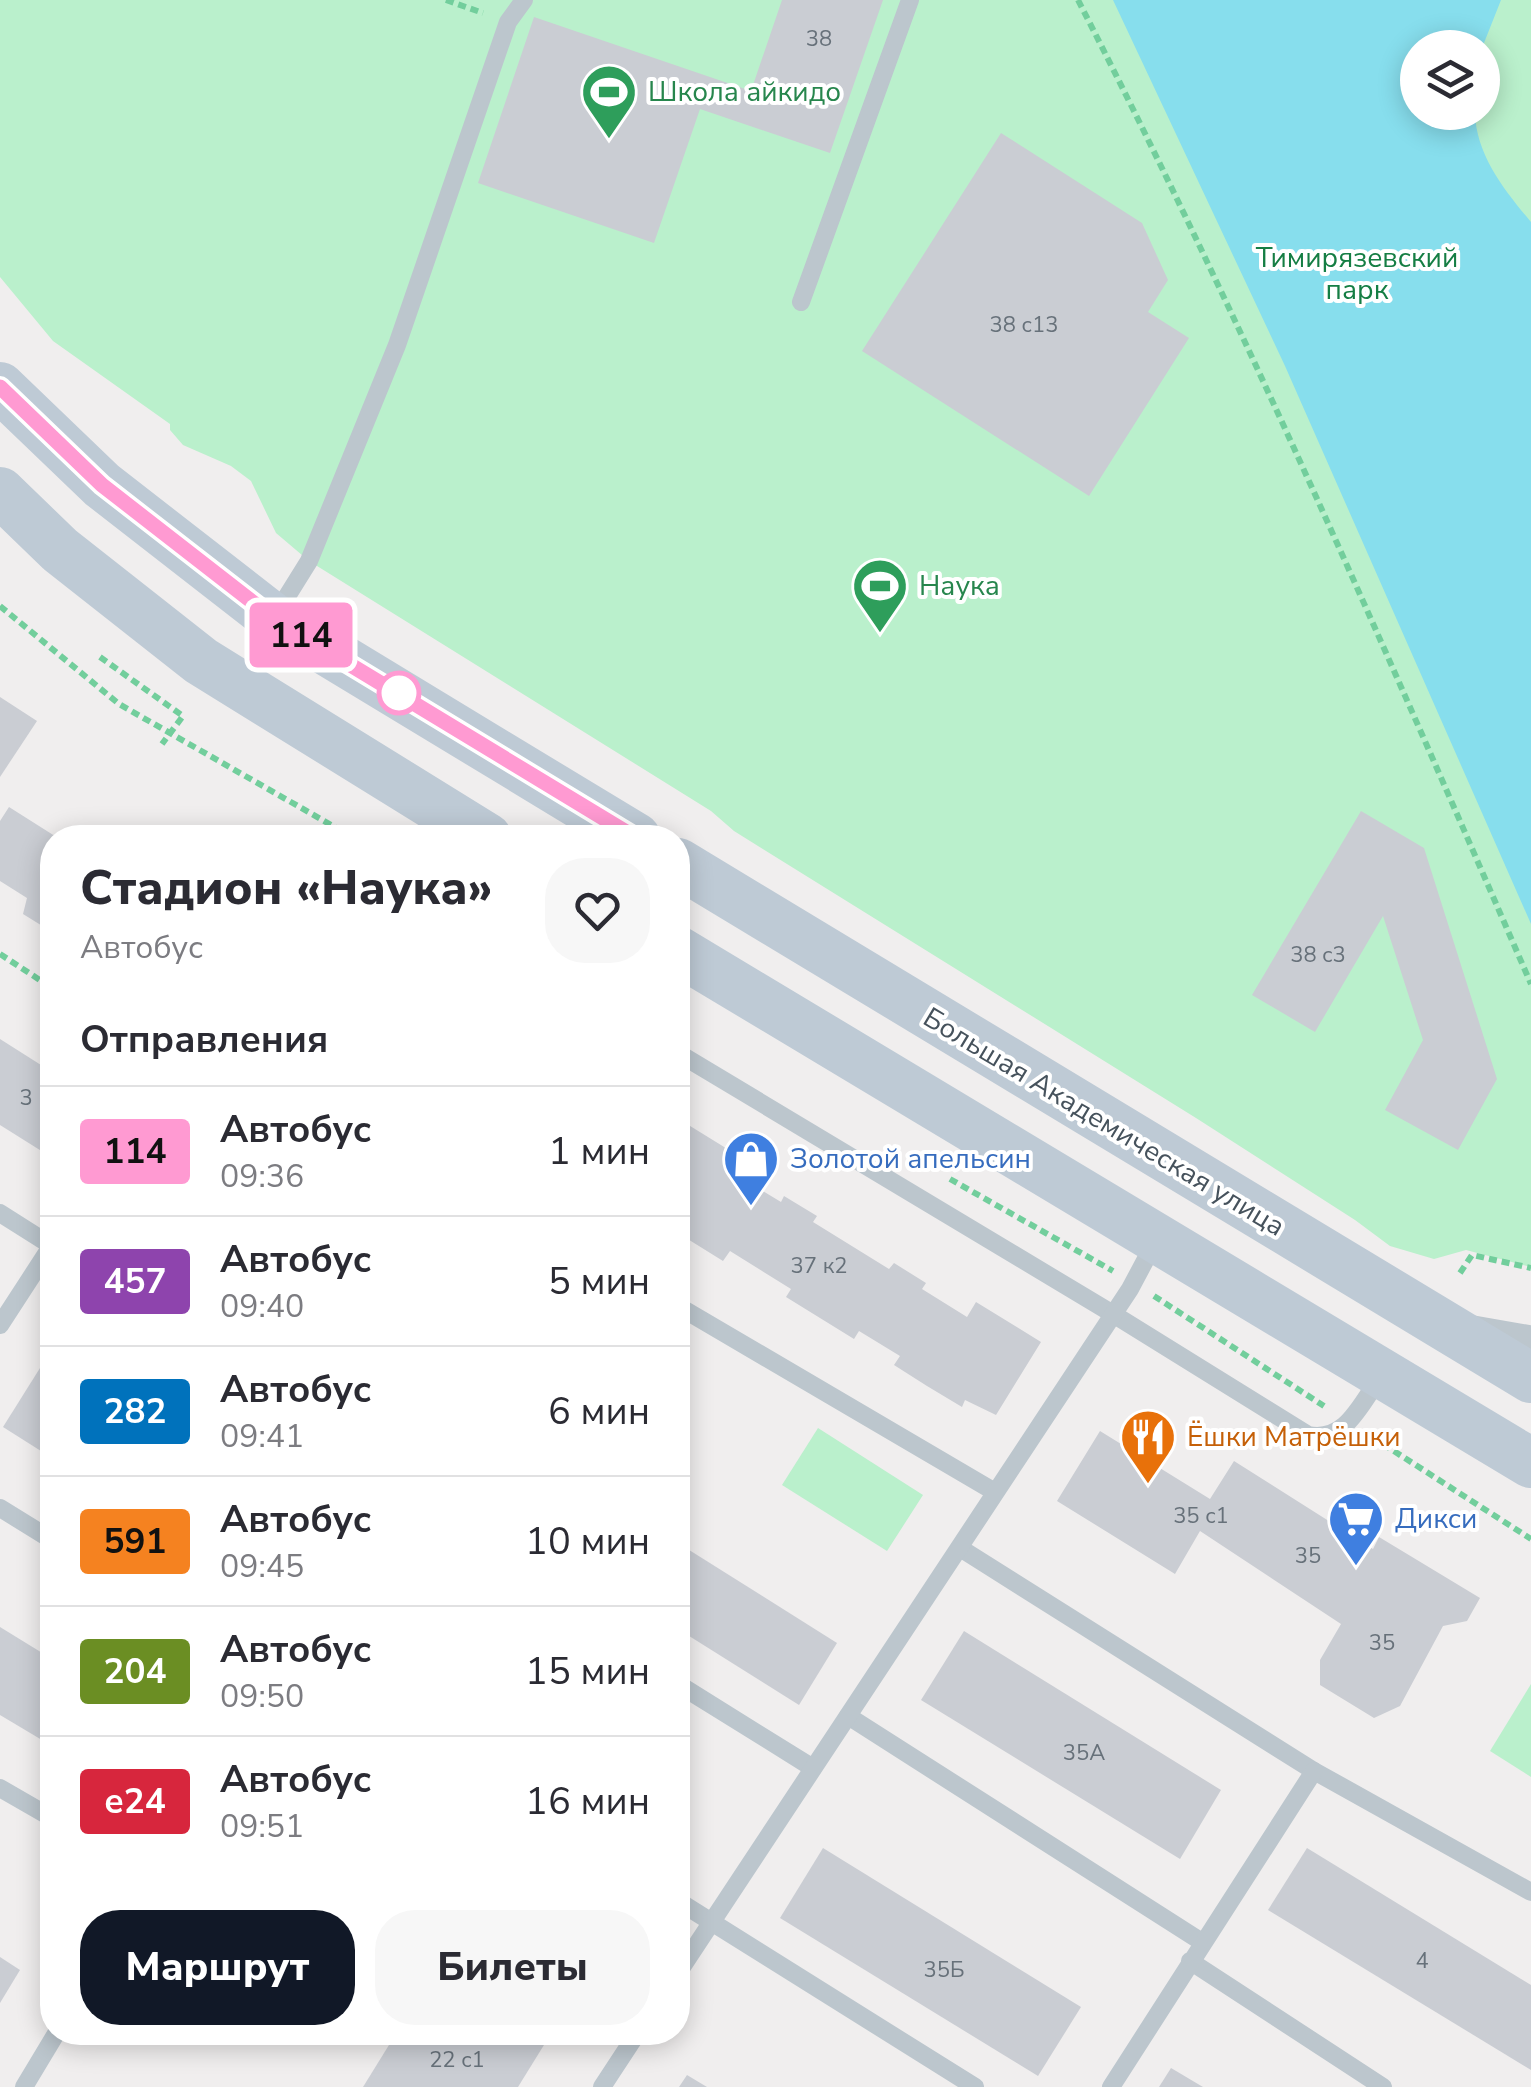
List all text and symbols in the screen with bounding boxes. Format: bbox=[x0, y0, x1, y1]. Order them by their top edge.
house number: 38 bbox=[806, 24, 832, 54]
map controls bbox=[1400, 30, 1500, 130]
button: layers bbox=[1400, 30, 1500, 130]
sports icon: Школа айкидо bbox=[579, 62, 639, 141]
place label: Школа айкидо bbox=[648, 73, 841, 111]
park label: Тимирязевский парк bbox=[1256, 239, 1458, 309]
house number: 38 с13 bbox=[990, 310, 1058, 340]
sports icon: Наука bbox=[850, 556, 910, 635]
place label: Наука bbox=[919, 567, 1000, 605]
line badge: 114 bbox=[244, 602, 358, 668]
text: 114 bbox=[269, 612, 333, 659]
unlabelled marker bbox=[378, 672, 420, 714]
text: Стадион «Наука» bbox=[80, 855, 493, 921]
button: heart bbox=[545, 858, 650, 963]
text: Автобус bbox=[80, 926, 203, 969]
house number: 38 c3 bbox=[1290, 940, 1346, 970]
street label: Большая Академическая улица bbox=[916, 999, 1292, 1245]
text: Отправления bbox=[80, 1014, 328, 1065]
house number: 3 bbox=[19, 1083, 33, 1113]
text: Автобус bbox=[220, 1104, 371, 1155]
text: 1 мин bbox=[548, 1126, 650, 1177]
text: 114 bbox=[103, 1128, 167, 1175]
shop icon: Золотой апельсин bbox=[721, 1129, 781, 1208]
place label: Золотой апельсин bbox=[790, 1140, 1031, 1178]
text: 09:36 bbox=[220, 1155, 304, 1198]
text: Автобус bbox=[220, 1234, 371, 1285]
house number: 37 к2 bbox=[791, 1251, 847, 1281]
text: 5 мин bbox=[548, 1256, 650, 1307]
text: 457 bbox=[103, 1258, 167, 1305]
text: 09:40 bbox=[220, 1285, 304, 1328]
text: Автобус bbox=[220, 1364, 371, 1415]
text: 6 мин bbox=[548, 1386, 650, 1437]
text: 282 bbox=[103, 1388, 167, 1435]
restaurant icon: Ёшки Матрёшки bbox=[1118, 1407, 1178, 1486]
text: 09:41 bbox=[220, 1415, 304, 1458]
place label: Ёшки Матрёшки bbox=[1187, 1418, 1401, 1456]
supermarket icon: Дикси bbox=[1326, 1489, 1386, 1568]
text: Автобус bbox=[220, 1494, 371, 1545]
place label: Дикси bbox=[1395, 1500, 1477, 1538]
house number: 35 с1 bbox=[1173, 1501, 1229, 1531]
text: 10 мин bbox=[525, 1516, 650, 1567]
text: 591 bbox=[103, 1518, 167, 1565]
house number: 35 bbox=[1295, 1541, 1321, 1571]
text: 09:45 bbox=[220, 1545, 304, 1588]
text: Автобус bbox=[220, 1624, 371, 1675]
house number: 35 bbox=[1369, 1628, 1395, 1658]
text: 15 мин bbox=[525, 1646, 650, 1697]
text: 204 bbox=[103, 1648, 167, 1695]
text: 09:50 bbox=[220, 1675, 304, 1718]
house number: 35А bbox=[1063, 1738, 1105, 1768]
text: Автобус bbox=[220, 1754, 371, 1805]
text: 16 мин bbox=[525, 1776, 650, 1827]
text: е24 bbox=[104, 1778, 166, 1825]
text: 09:51 bbox=[220, 1805, 304, 1848]
button: Маршрут bbox=[80, 1910, 355, 2025]
button: Билеты bbox=[375, 1910, 650, 2025]
house number: 4 bbox=[1415, 1946, 1429, 1976]
house number: 35Б bbox=[924, 1955, 964, 1985]
house number: 22 с1 bbox=[429, 2045, 485, 2075]

